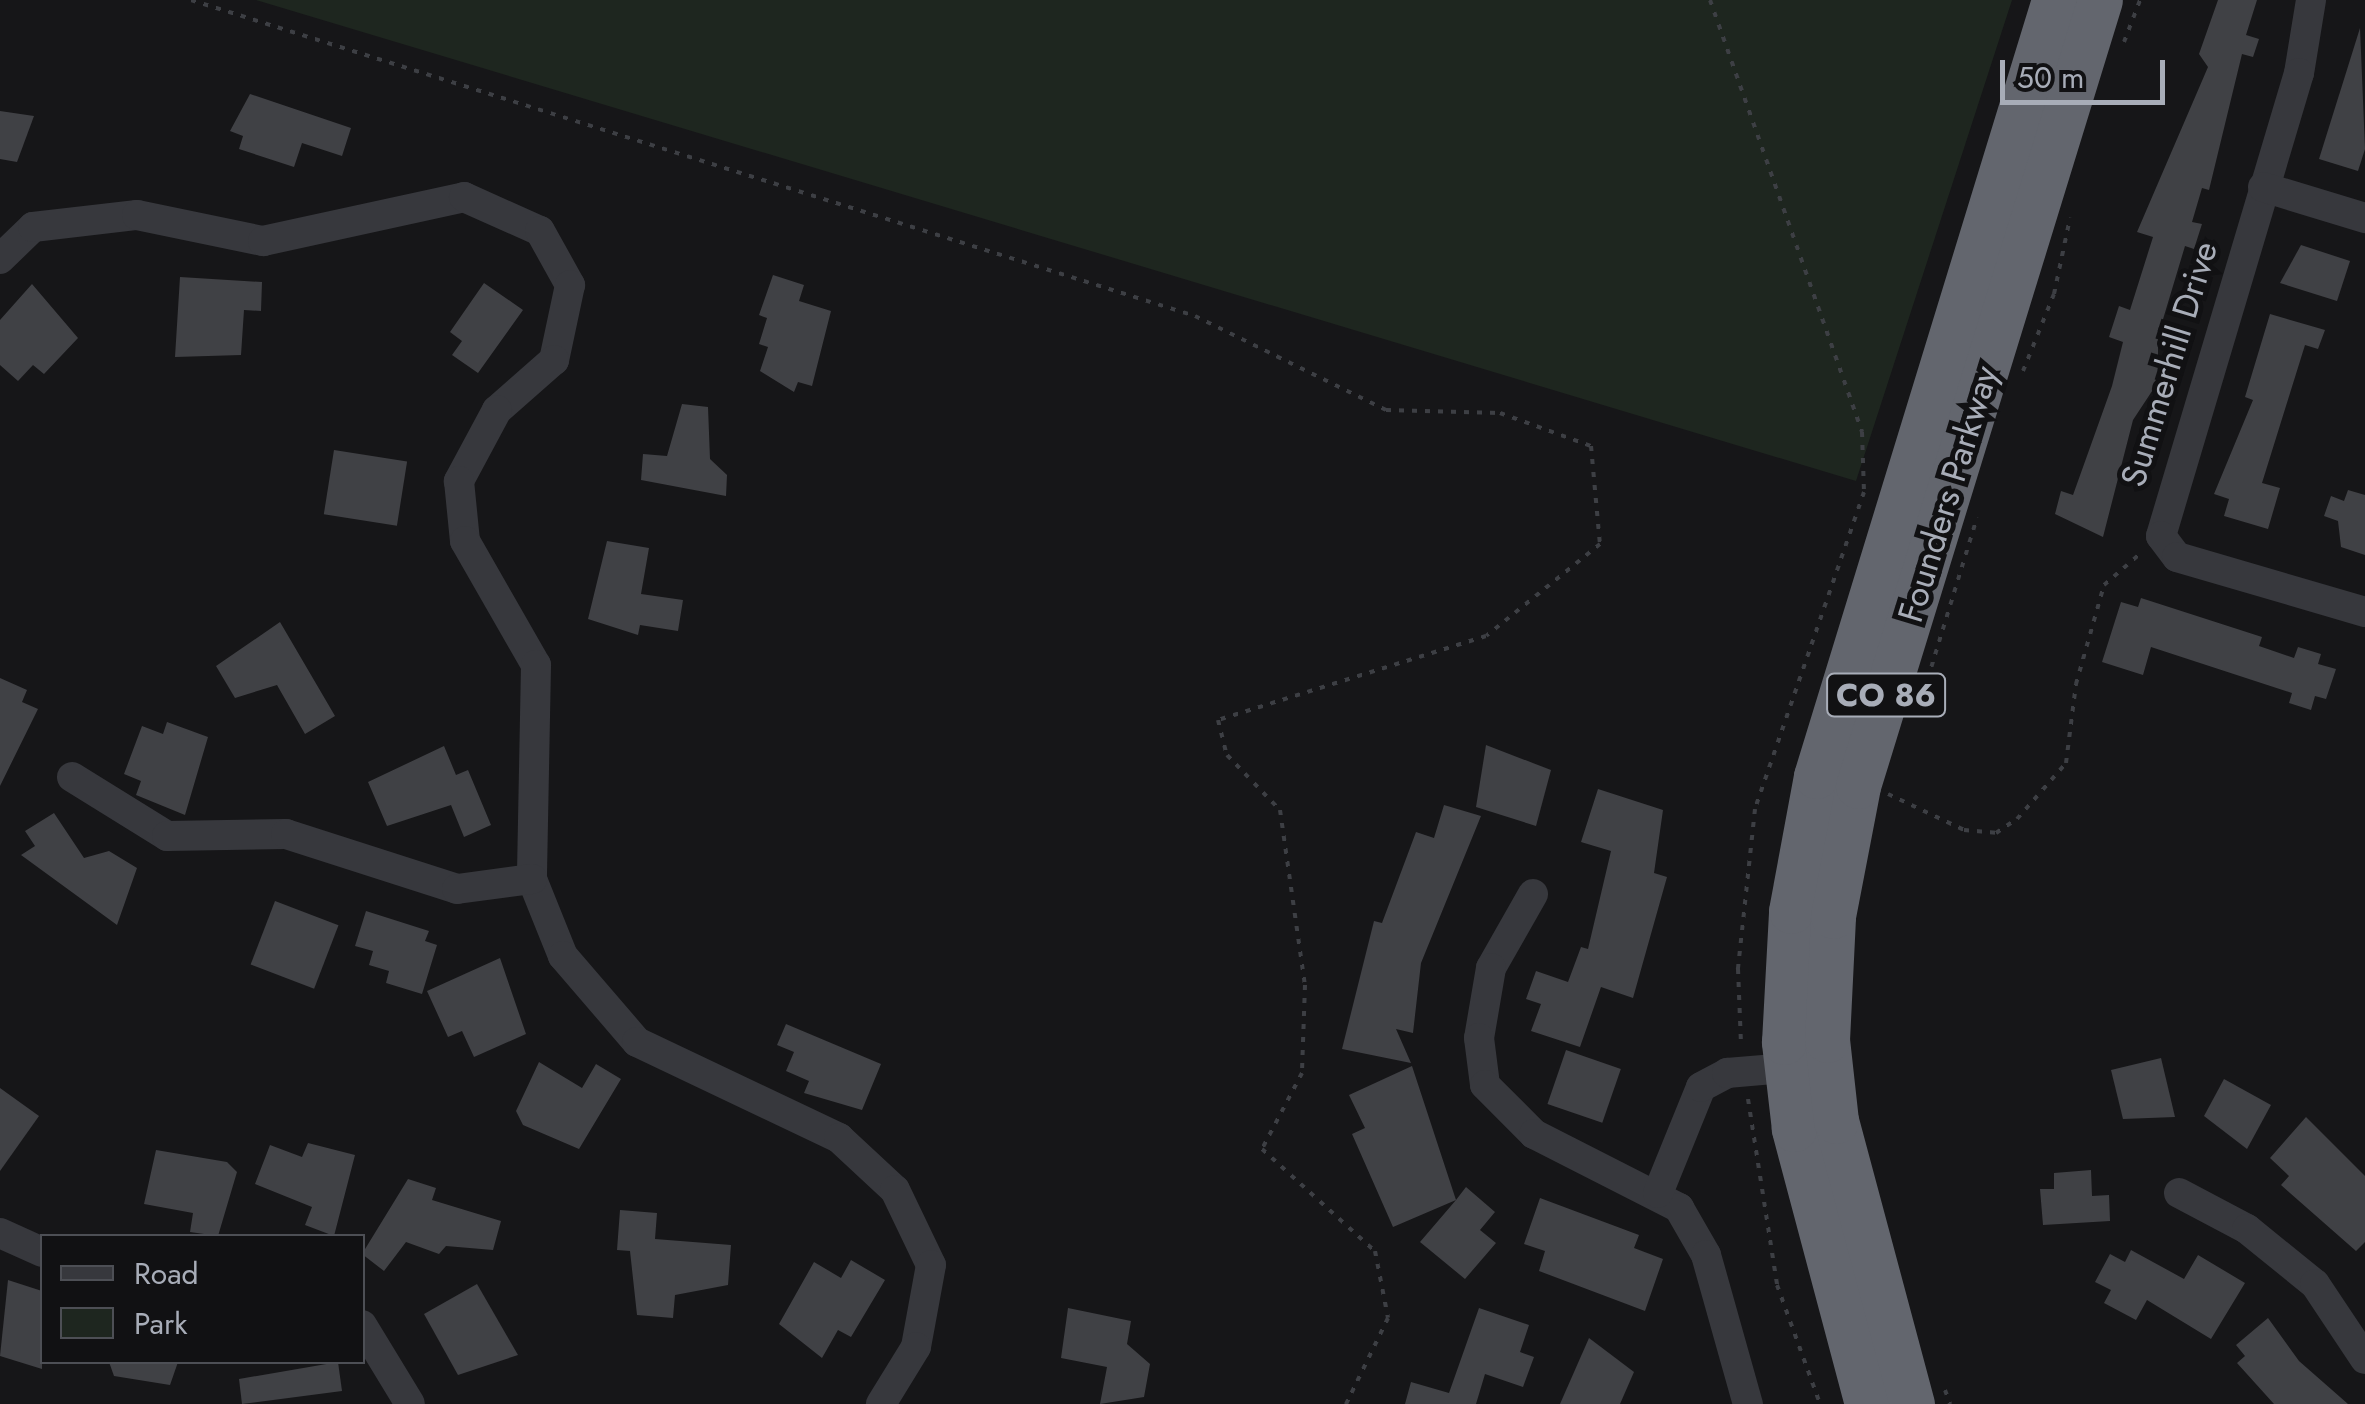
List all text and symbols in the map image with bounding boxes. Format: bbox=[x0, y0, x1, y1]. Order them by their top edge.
scale bar bbox=[2005, 40, 2170, 102]
text: 50 m bbox=[2017, 56, 2084, 99]
street label: Summerhill Drive bbox=[2112, 236, 2226, 492]
street label: Founders Parkway bbox=[1889, 361, 2007, 627]
road number: CO 86 bbox=[1826, 668, 1946, 722]
legend bbox=[40, 1234, 365, 1364]
text: Road bbox=[134, 1252, 199, 1295]
text: Park bbox=[134, 1302, 187, 1345]

